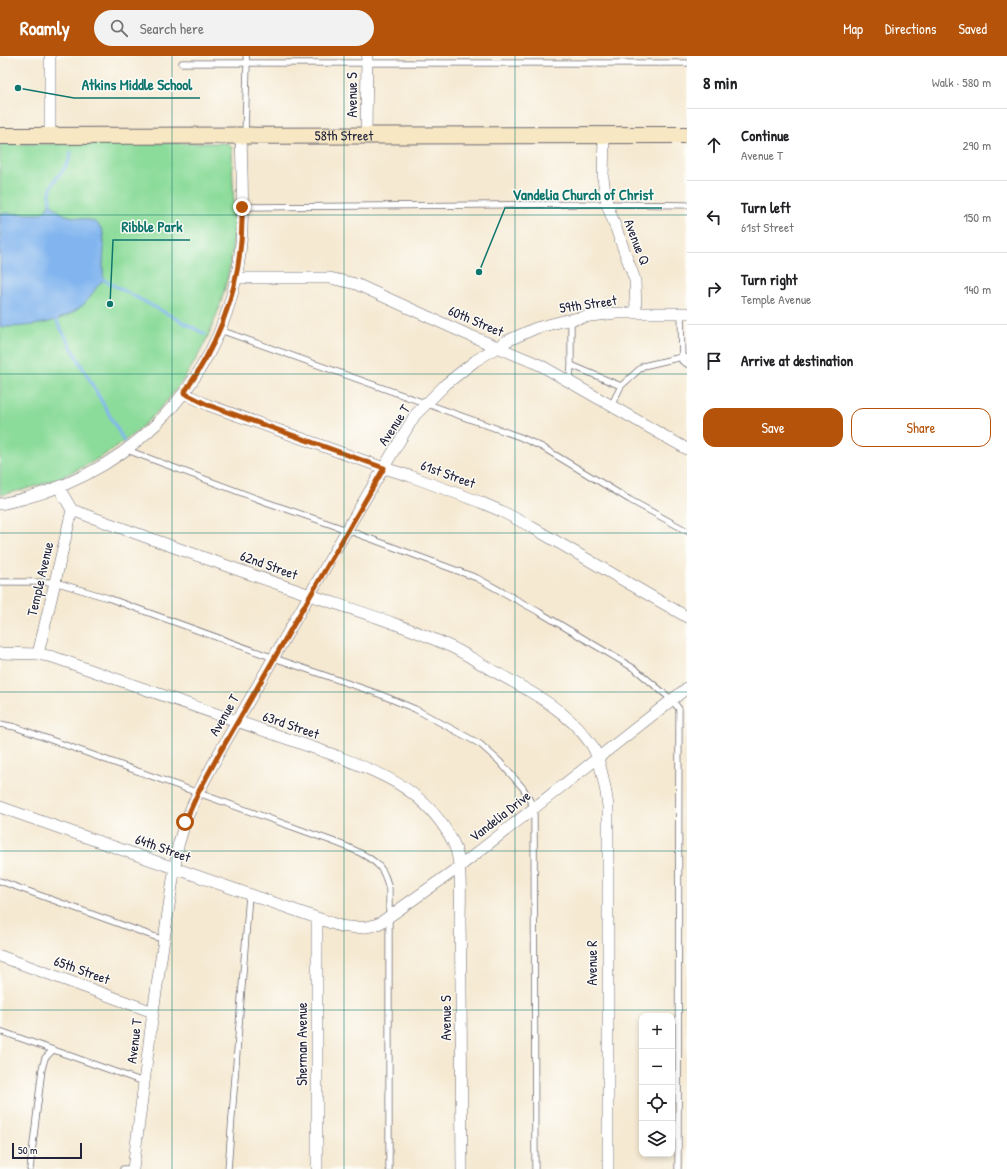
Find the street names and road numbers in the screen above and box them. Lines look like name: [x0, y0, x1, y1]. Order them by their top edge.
street label: Avenue S: [342, 72, 361, 118]
street label: 58th Street: [315, 125, 373, 145]
street label: Avenue Q: [620, 216, 655, 268]
street label: 59th Street: [558, 290, 618, 317]
street label: 60th Street: [446, 300, 507, 341]
street label: Avenue T: [373, 400, 414, 449]
street label: 61st Street: [418, 455, 478, 492]
street label: Temple Avenue: [22, 539, 58, 618]
street label: 62nd Street: [238, 545, 301, 584]
street label: Avenue T: [204, 690, 243, 739]
street label: 63rd Street: [260, 706, 322, 743]
street label: Vandelia Drive: [465, 786, 534, 845]
street label: 64th Street: [133, 829, 194, 866]
street label: Avenue R: [582, 940, 601, 986]
street label: 65th Street: [52, 951, 113, 988]
street label: Avenue S: [436, 995, 455, 1041]
street label: Sherman Avenue: [292, 1002, 311, 1086]
street label: Avenue T: [121, 1017, 146, 1065]

